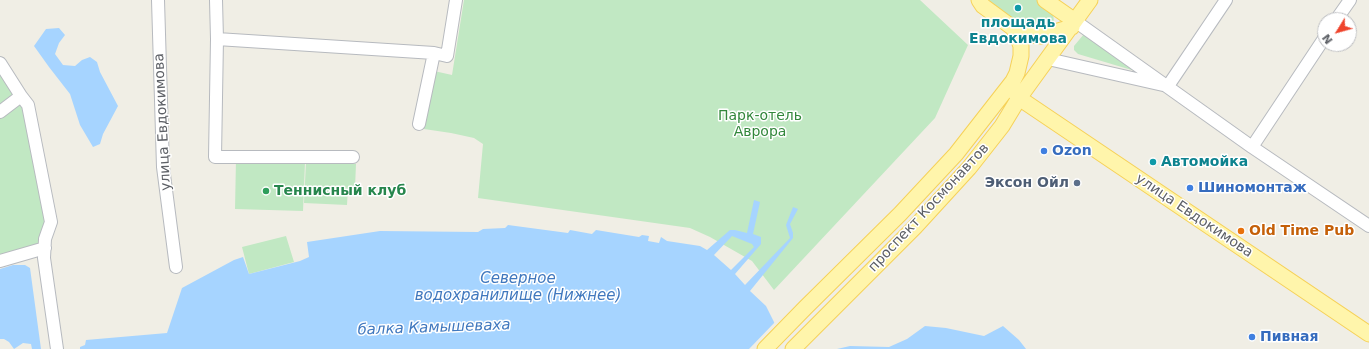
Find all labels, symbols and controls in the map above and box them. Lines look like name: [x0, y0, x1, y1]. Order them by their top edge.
marker: площадь Евдокимова: [1013, 3, 1023, 13]
north arrow: [1317, 12, 1357, 52]
place label: площадь Евдокимова: [969, 15, 1067, 48]
text: N: [1320, 31, 1336, 47]
street label: улица Евдокимова: [151, 53, 175, 191]
park label: Парк-отель Аврора: [718, 108, 802, 140]
street label: проспект Космонавтов: [865, 140, 993, 276]
place label: Ozon: [1052, 143, 1092, 159]
marker: Ozon: [1039, 146, 1049, 156]
place label: Автомойка: [1161, 154, 1248, 170]
marker: Автомойка: [1148, 157, 1158, 167]
street label: улица Евдокимова: [1132, 171, 1256, 261]
place label: Эксон Ойл: [985, 175, 1069, 191]
marker: Эксон Ойл: [1072, 178, 1082, 188]
place label: Шиномонтаж: [1198, 180, 1307, 196]
place label: Теннисный клуб: [274, 183, 406, 199]
marker: Шиномонтаж: [1185, 183, 1195, 193]
marker: Теннисный клуб: [261, 186, 271, 196]
place label: Old Time Pub: [1249, 223, 1354, 239]
marker: Old Time Pub: [1236, 226, 1246, 236]
water label: Северное водохранилище (Нижнее): [415, 270, 621, 305]
water label: балка Камышеваха: [357, 316, 511, 340]
place label: Пивная: [1260, 329, 1318, 345]
marker: Пивная: [1247, 332, 1257, 342]

